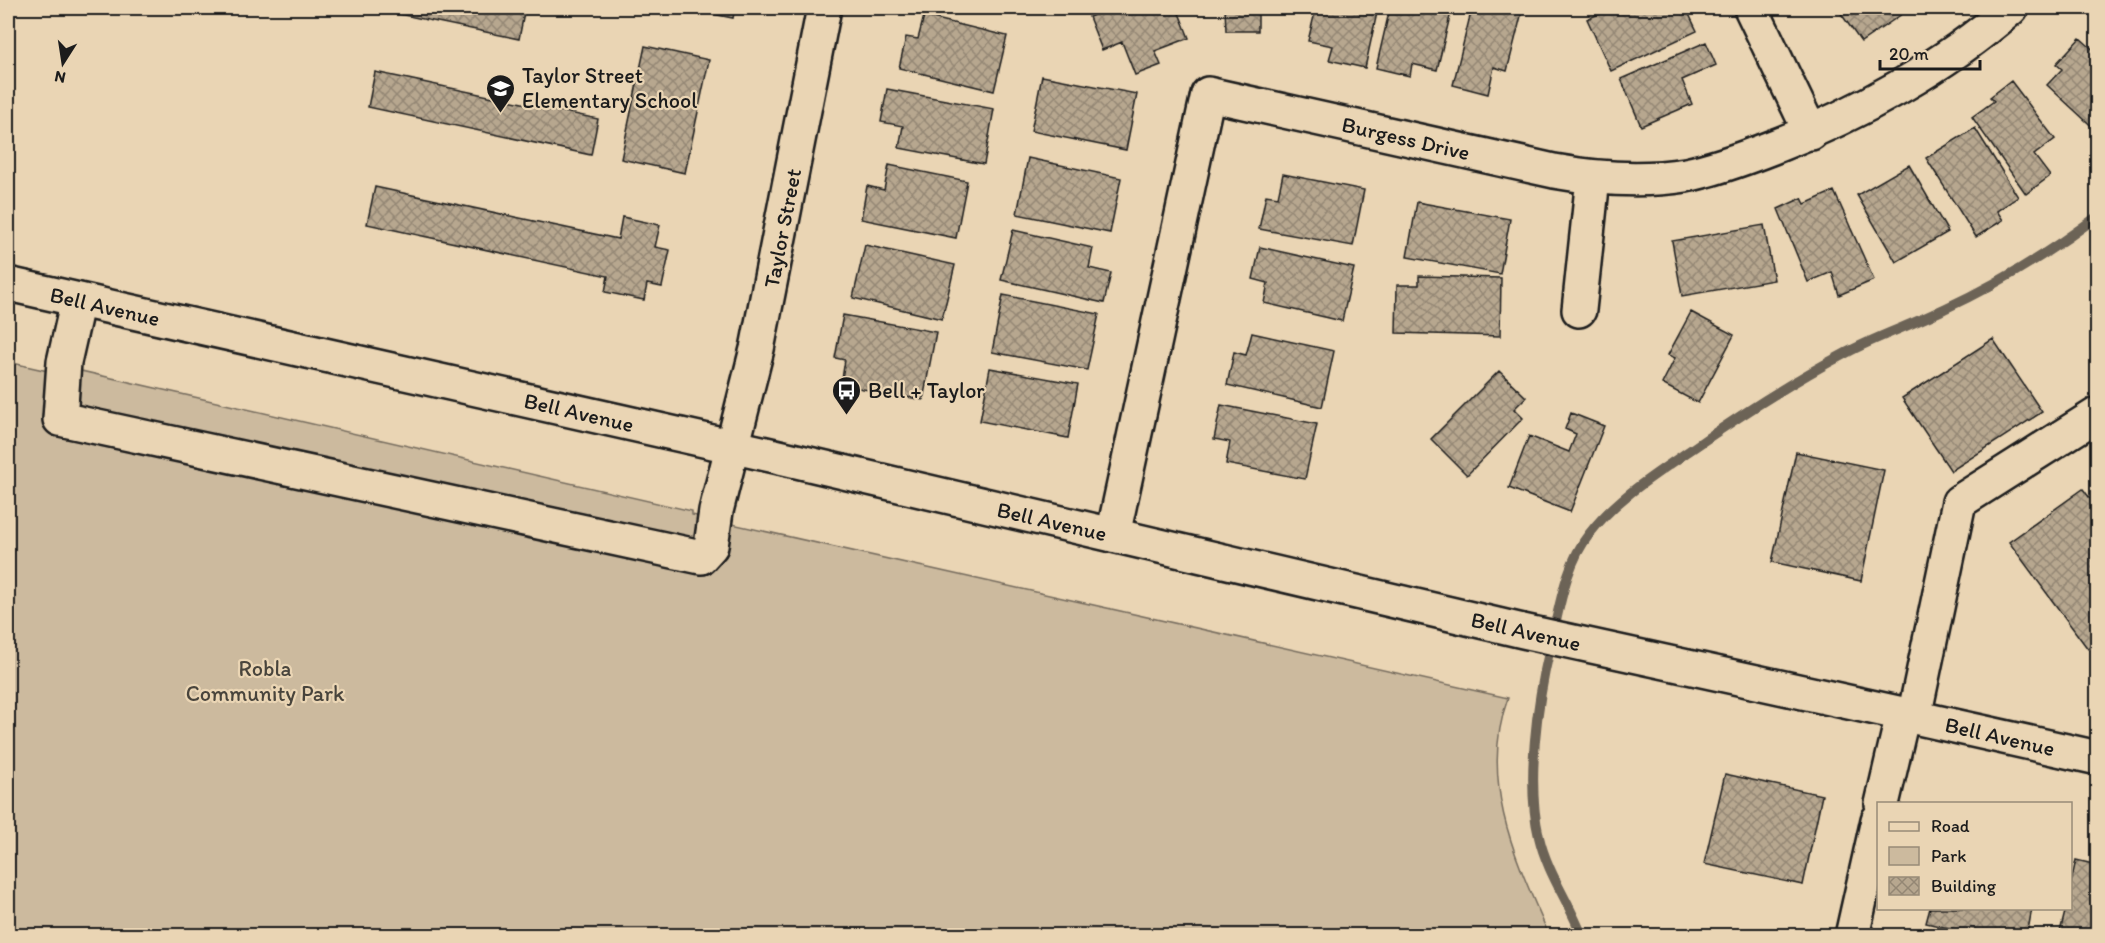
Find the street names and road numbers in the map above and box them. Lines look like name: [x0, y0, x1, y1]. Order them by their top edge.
street label: Burgess Drive: [1339, 111, 1473, 166]
street label: Taylor Street: [758, 166, 807, 290]
street label: Bell Avenue: [47, 281, 162, 332]
street label: Bell Avenue: [521, 387, 636, 438]
street label: Bell Avenue: [994, 496, 1109, 547]
street label: Bell Avenue: [1468, 606, 1583, 657]
street label: Bell Avenue: [1942, 711, 2057, 762]

